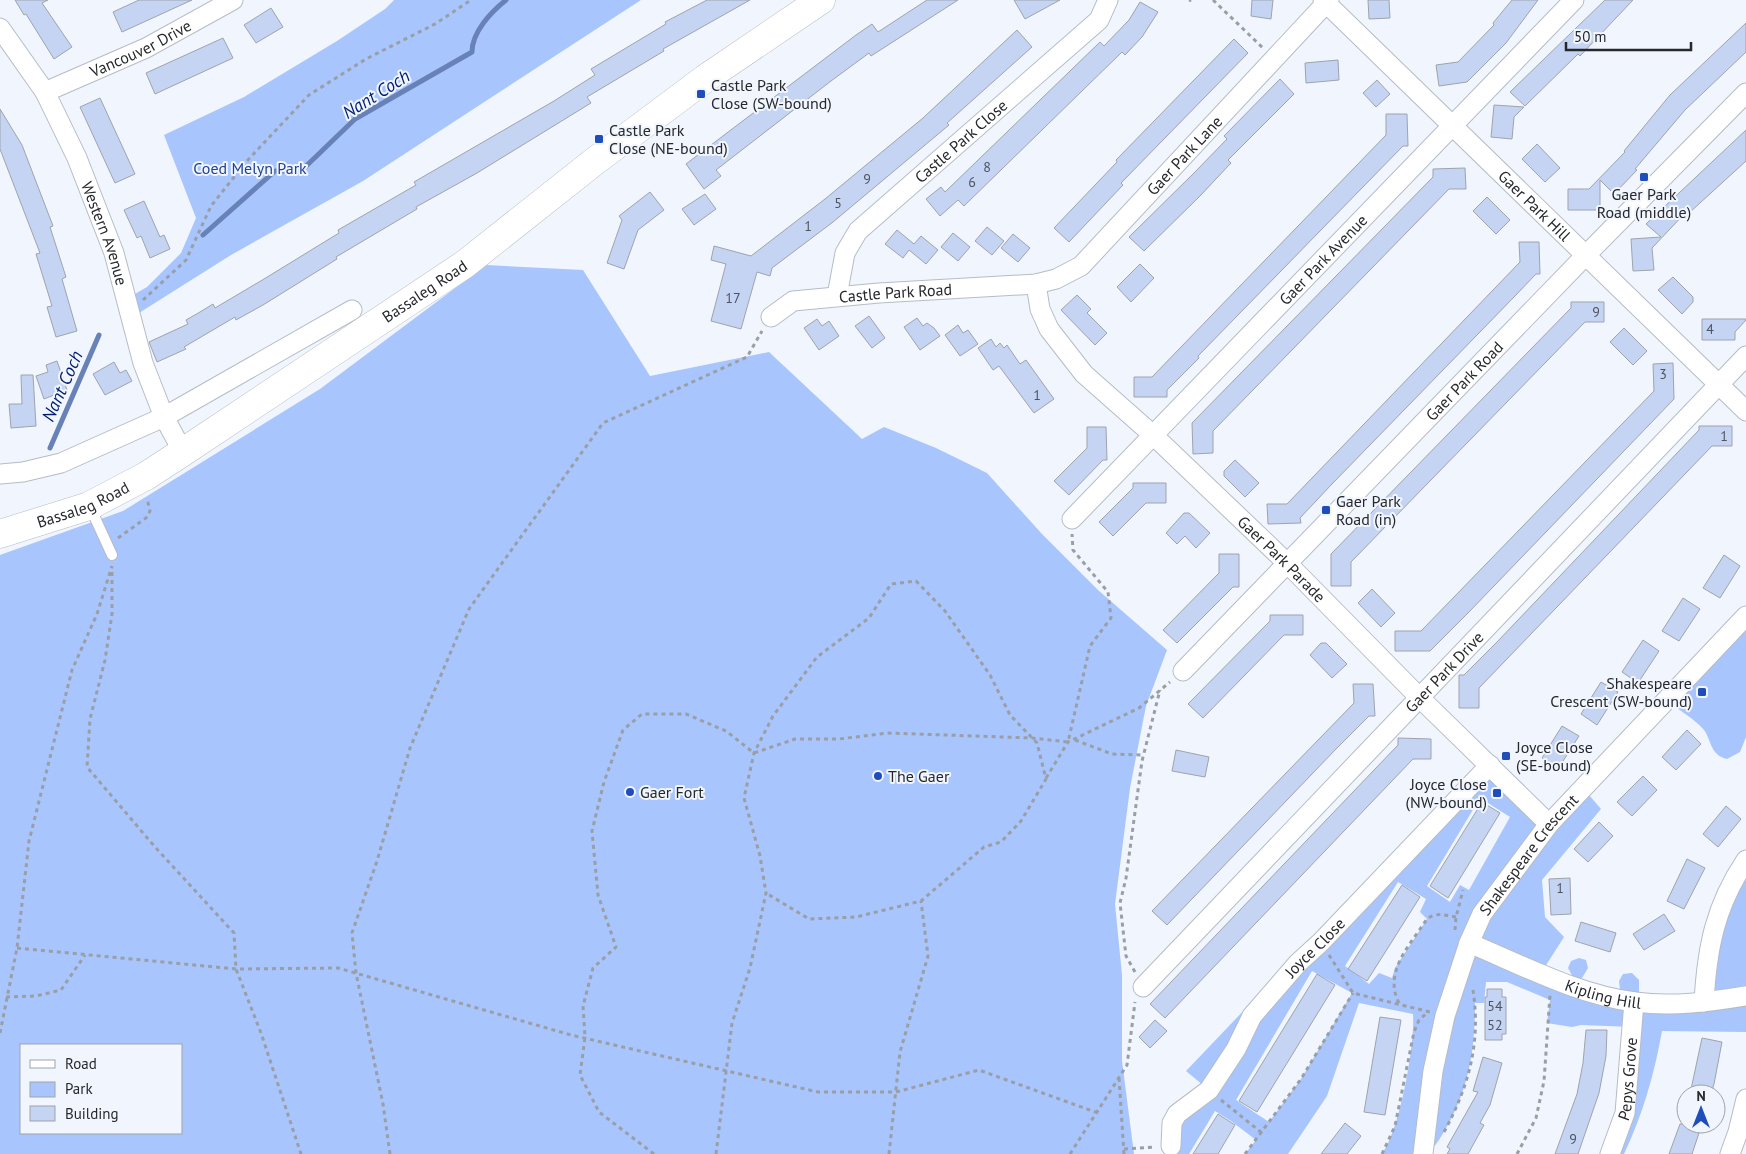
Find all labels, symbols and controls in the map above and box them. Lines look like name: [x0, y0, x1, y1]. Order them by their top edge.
street label: Vancouver Drive: [86, 15, 195, 82]
scale bar: [1566, 20, 1691, 52]
text: 50 m: [1574, 27, 1607, 46]
water label: Nant Coch: [338, 64, 414, 124]
place label: Castle Park Close (SW-bound): [711, 75, 832, 113]
marker: Castle Park Close (SW-bound): [695, 88, 707, 100]
street label: Castle Park Close: [910, 95, 1011, 187]
street label: Gaer Park Lane: [1142, 111, 1226, 199]
place label: Castle Park Close (NE-bound): [609, 120, 728, 158]
marker: Castle Park Close (NE-bound): [593, 133, 605, 145]
park label: Coed Melyn Park: [193, 158, 307, 178]
house number: 8: [983, 158, 991, 176]
street label: Gaer Park Hill: [1494, 166, 1575, 245]
house number: 9: [863, 170, 871, 188]
marker: Gaer Park Road (middle): [1638, 171, 1650, 183]
house number: 6: [968, 173, 976, 191]
street label: Western Avenue: [77, 179, 132, 287]
place label: Gaer Park Road (middle): [1597, 184, 1691, 222]
house number: 5: [834, 194, 842, 212]
street label: Gaer Park Avenue: [1275, 210, 1371, 309]
house number: 1: [804, 217, 812, 235]
street label: Bassaleg Road: [378, 255, 471, 327]
street label: Castle Park Road: [838, 279, 953, 307]
house number: 17: [725, 289, 741, 307]
house number: 9: [1592, 303, 1600, 321]
house number: 4: [1706, 320, 1714, 338]
street label: Gaer Park Road: [1421, 337, 1507, 425]
water label: Nant Coch: [36, 347, 88, 425]
house number: 3: [1659, 365, 1667, 383]
house number: 1: [1033, 386, 1041, 404]
house number: 1: [1720, 427, 1728, 445]
street label: Bassaleg Road: [34, 477, 132, 532]
place label: Gaer Park Road (in): [1336, 491, 1401, 529]
marker: Gaer Park Road (in): [1320, 504, 1332, 516]
street label: Gaer Park Parade: [1234, 511, 1330, 606]
street label: Gaer Park Drive: [1401, 627, 1488, 717]
place label: Shakespeare Crescent (SW-bound): [1550, 673, 1692, 711]
marker: Shakespeare Crescent (SW-bound): [1696, 686, 1708, 698]
place label: Joyce Close (SE-bound): [1515, 737, 1593, 775]
marker: Joyce Close (SE-bound): [1500, 750, 1512, 762]
place label: The Gaer: [888, 766, 950, 786]
marker: The Gaer: [872, 770, 884, 782]
place label: Joyce Close (NW-bound): [1405, 774, 1487, 812]
place label: Gaer Fort: [640, 782, 704, 802]
marker: Gaer Fort: [624, 786, 636, 798]
marker: Joyce Close (NW-bound): [1491, 787, 1503, 799]
street label: Shakespeare Crescent: [1475, 789, 1582, 919]
house number: 1: [1556, 879, 1564, 897]
street label: Joyce Close: [1279, 913, 1349, 982]
street label: Kipling Hill: [1562, 975, 1643, 1013]
house number: 54: [1487, 997, 1503, 1015]
house number: 52: [1487, 1016, 1503, 1034]
street label: Pepys Grove: [1613, 1037, 1641, 1123]
legend: [20, 1044, 182, 1134]
text: Road: [65, 1054, 97, 1073]
text: Park: [65, 1079, 93, 1098]
north arrow: [1676, 1084, 1726, 1134]
text: N: [1696, 1087, 1706, 1105]
text: Building: [65, 1104, 119, 1123]
house number: 9: [1569, 1130, 1577, 1148]

